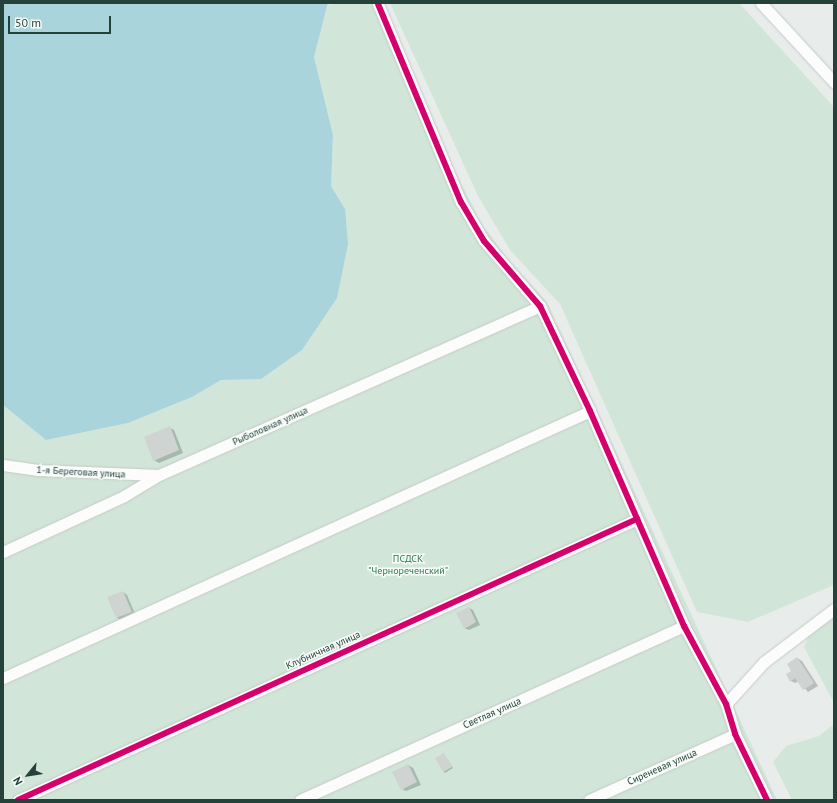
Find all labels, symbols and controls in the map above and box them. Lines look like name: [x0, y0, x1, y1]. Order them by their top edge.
scale bar: [10, 8, 113, 34]
text: 50 m: [15, 15, 41, 30]
street label: Рыболовная улица: [231, 404, 309, 448]
street label: 1-я Береговая улица: [36, 464, 126, 480]
park label: ПСДСК "Чернореченский": [368, 552, 448, 576]
street label: Клубничная улица: [284, 628, 362, 672]
street label: Светлая улица: [461, 695, 523, 731]
street label: Сиреневая улица: [625, 746, 699, 788]
north arrow: [8, 755, 48, 795]
text: N: [10, 774, 25, 788]

